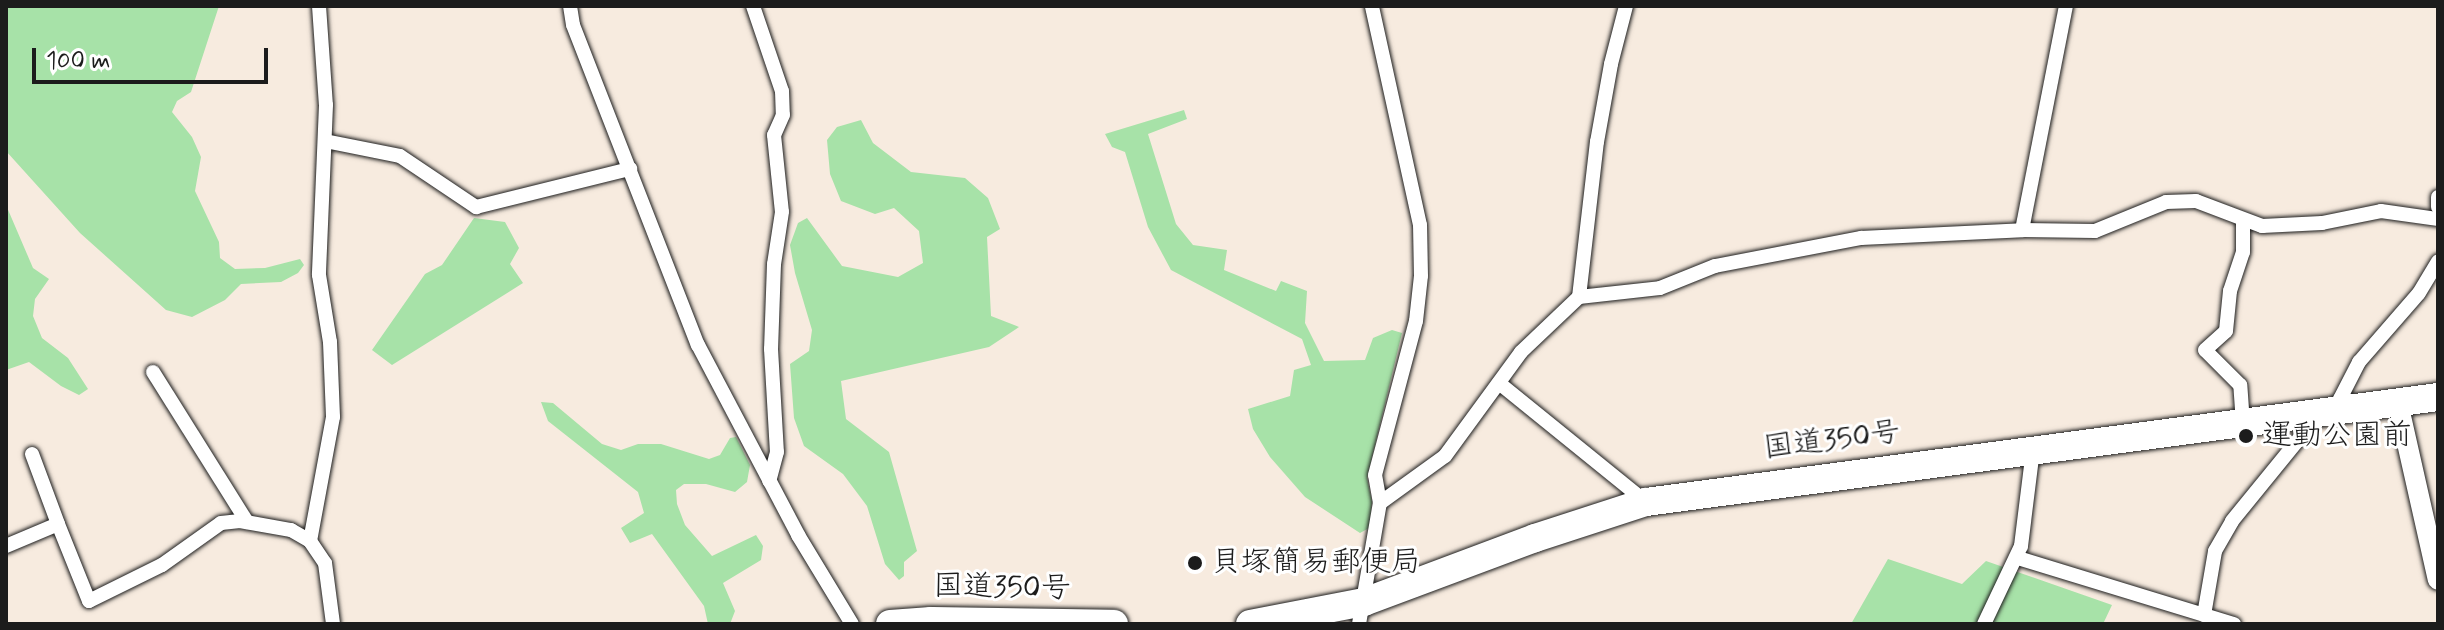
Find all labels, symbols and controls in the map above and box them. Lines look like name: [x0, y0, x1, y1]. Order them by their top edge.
scale bar: [36, 32, 272, 82]
text: 100 m: [46, 46, 110, 77]
street label: 国道350号: [1762, 415, 1902, 467]
place label: 運動公園前: [2262, 418, 2412, 454]
marker: 運動公園前: [2237, 427, 2255, 445]
place label: 貝塚簡易郵便局: [1211, 545, 1421, 581]
marker: 貝塚簡易郵便局: [1186, 554, 1204, 572]
street label: 国道350号: [933, 569, 1071, 607]

